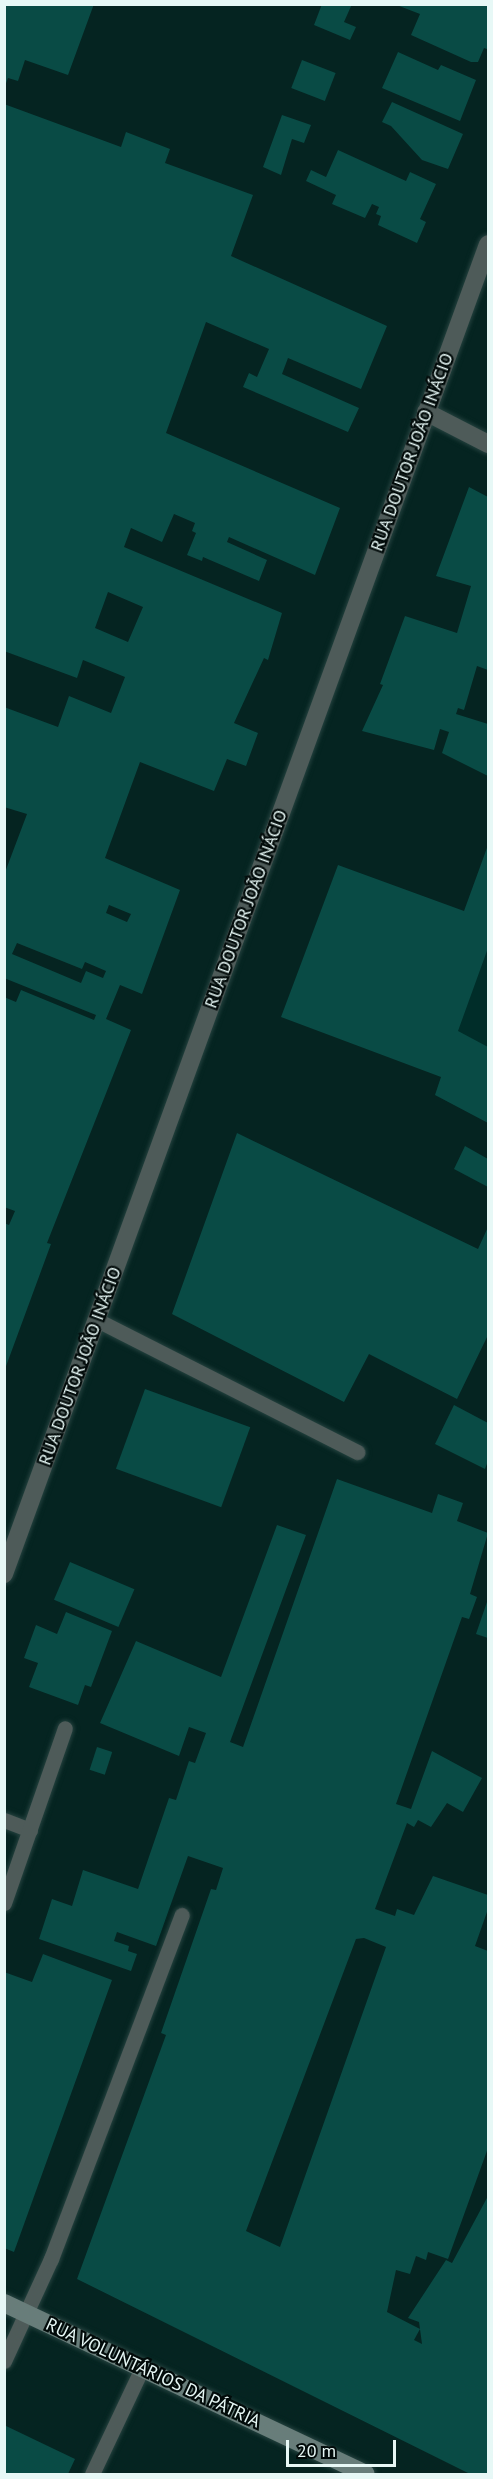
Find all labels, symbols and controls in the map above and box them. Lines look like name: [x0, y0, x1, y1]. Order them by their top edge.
street label: RUA DOUTOR JOÃO INÁCIO: [366, 350, 458, 554]
street label: RUA DOUTOR JOÃO INÁCIO: [200, 807, 292, 1011]
street label: RUA DOUTOR JOÃO INÁCIO: [34, 1264, 126, 1468]
street label: RUA VOLUNTÁRIOS DA PÁTRIA: [41, 2313, 265, 2433]
scale bar: [289, 2428, 398, 2466]
text: 20 m: [297, 2439, 336, 2462]

